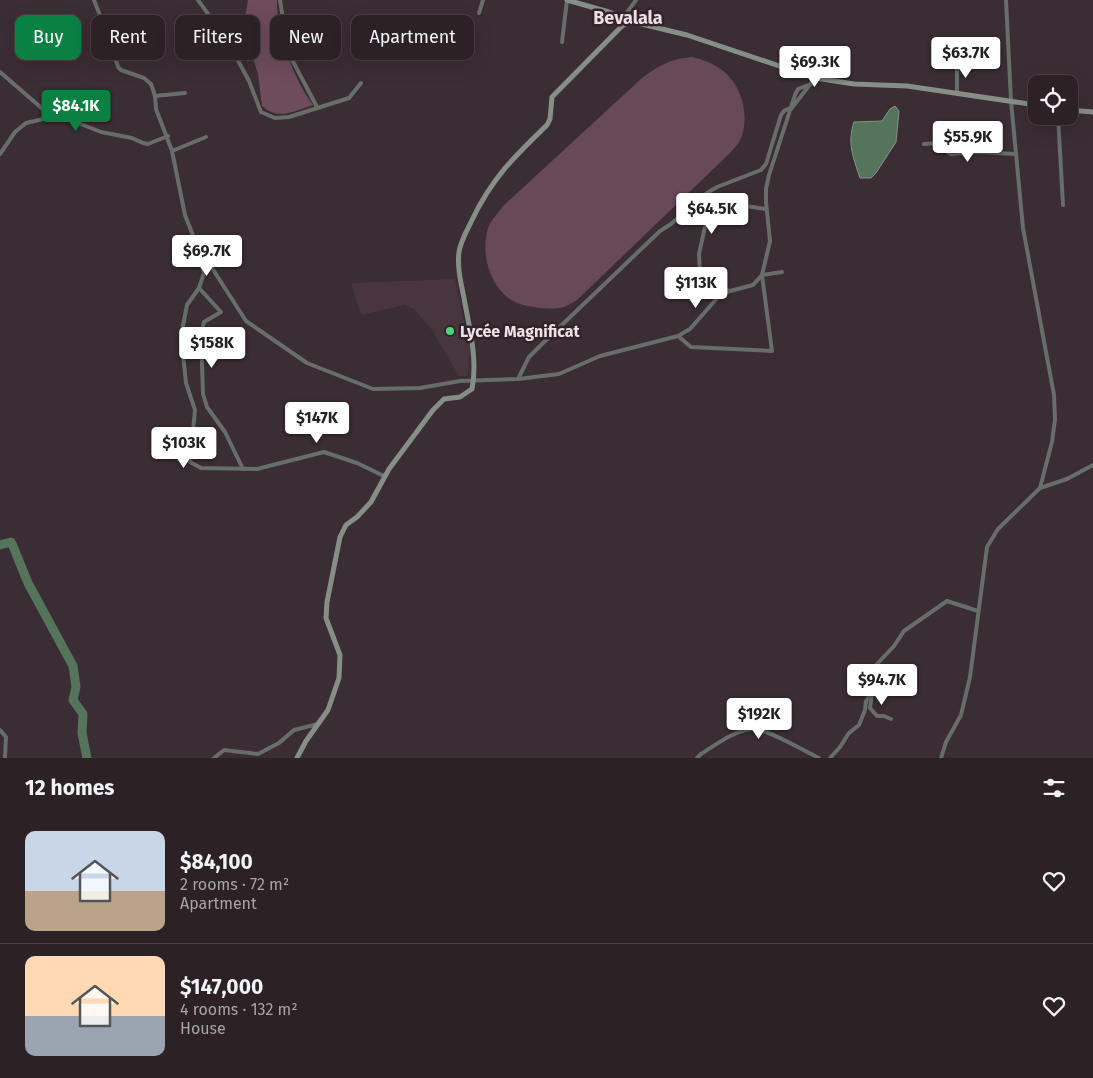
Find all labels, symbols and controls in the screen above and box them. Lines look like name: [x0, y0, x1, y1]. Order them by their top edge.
district label: Bevalala: [593, 7, 663, 29]
chip: Buy: [15, 15, 81, 60]
chip: Rent: [91, 15, 165, 60]
chip: Filters: [175, 15, 260, 60]
chip: New: [270, 15, 341, 60]
chip: Apartment: [351, 15, 474, 60]
pin: $63.7K: [925, 36, 1007, 79]
text: $63.7K: [942, 43, 990, 62]
pin: $69.3K: [774, 46, 856, 88]
text: $69.3K: [790, 52, 840, 71]
map controls: [1028, 75, 1078, 125]
button: locate: [1028, 75, 1078, 125]
pin: $84.1K: [35, 90, 117, 132]
text: $84.1K: [53, 96, 99, 115]
pin: $55.9K: [927, 120, 1009, 163]
text: $55.9K: [944, 127, 992, 146]
pin: $64.5K: [671, 192, 753, 235]
text: $64.5K: [687, 199, 737, 218]
pin: $69.7K: [166, 234, 248, 277]
text: $69.7K: [183, 241, 231, 260]
pin: $113K: [661, 266, 731, 309]
text: $113K: [675, 273, 717, 292]
place label: Lycée Magnificat: [460, 322, 581, 341]
marker: Lycée Magnificat: [444, 325, 456, 337]
pin: $158K: [177, 326, 247, 369]
text: $158K: [190, 333, 234, 352]
pin: $147K: [282, 402, 352, 444]
text: $147K: [296, 408, 338, 427]
pin: $103K: [149, 426, 219, 469]
text: $103K: [162, 433, 206, 452]
pin: $94.7K: [841, 664, 923, 706]
text: $94.7K: [858, 670, 906, 689]
pin: $192K: [724, 698, 794, 740]
text: $192K: [738, 704, 780, 723]
icon: filters: [1040, 774, 1068, 802]
text: 12 homes: [25, 775, 114, 801]
text: $84,100: [180, 849, 253, 875]
icon: home: [65, 851, 125, 911]
icon: heart: [1040, 867, 1068, 895]
text: 2 rooms · 72 m²: [180, 875, 289, 894]
text: Apartment: [180, 894, 257, 913]
text: $147,000: [180, 974, 263, 1000]
icon: home: [65, 976, 125, 1036]
icon: heart: [1040, 992, 1068, 1020]
text: 4 rooms · 132 m²: [180, 1000, 298, 1019]
text: House: [180, 1019, 226, 1038]

